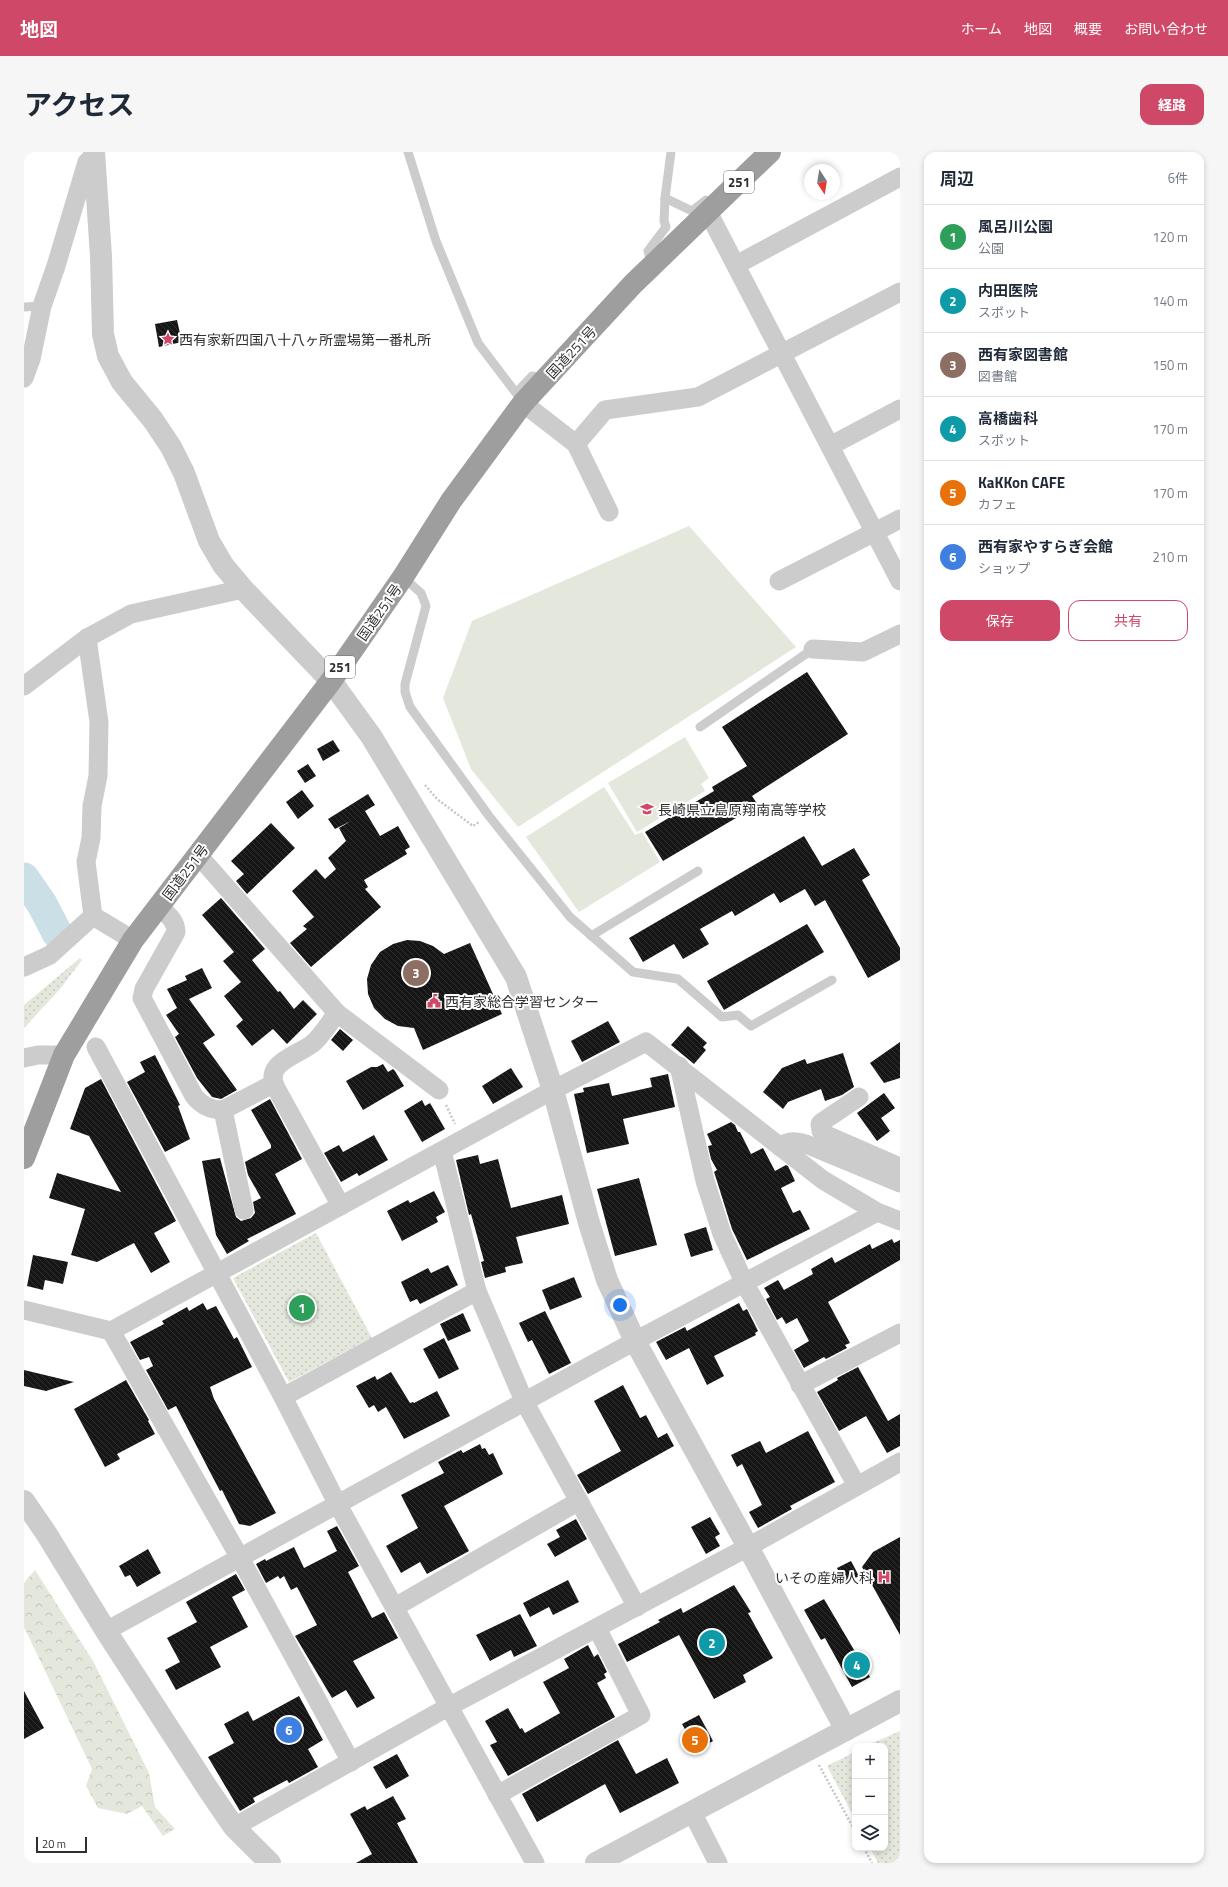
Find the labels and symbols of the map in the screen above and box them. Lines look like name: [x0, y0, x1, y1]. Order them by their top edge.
north arrow: [804, 164, 840, 200]
road number: 251: [724, 171, 754, 193]
street label: 国道251号: [541, 321, 601, 383]
place label: 西有家新四国八十八ヶ所霊場第一番札所: [179, 329, 431, 350]
place icon: 西有家新四国八十八ヶ所霊場第一番札所: [160, 331, 176, 347]
street label: 国道251号: [352, 579, 406, 645]
road number: 251: [325, 656, 355, 678]
place label: 長崎県立島原翔南高等学校: [658, 799, 826, 820]
school or university icon: 長崎県立島原翔南高等学校: [639, 801, 655, 817]
street label: 国道251号: [157, 840, 213, 904]
pin: 3: [403, 958, 429, 988]
place label: 西有家総合学習センター: [445, 991, 599, 1012]
public building icon: 西有家総合学習センター: [426, 993, 442, 1009]
pin: 1: [289, 1293, 315, 1323]
your location: [610, 1295, 630, 1315]
place label: いその産婦人科: [775, 1567, 873, 1588]
hospital icon: いその産婦人科: [876, 1569, 892, 1585]
pin: 2: [699, 1628, 725, 1658]
pin: 4: [844, 1650, 870, 1680]
pin: 6: [276, 1715, 302, 1745]
pin: 5: [682, 1725, 708, 1755]
scale bar: [36, 1835, 87, 1854]

